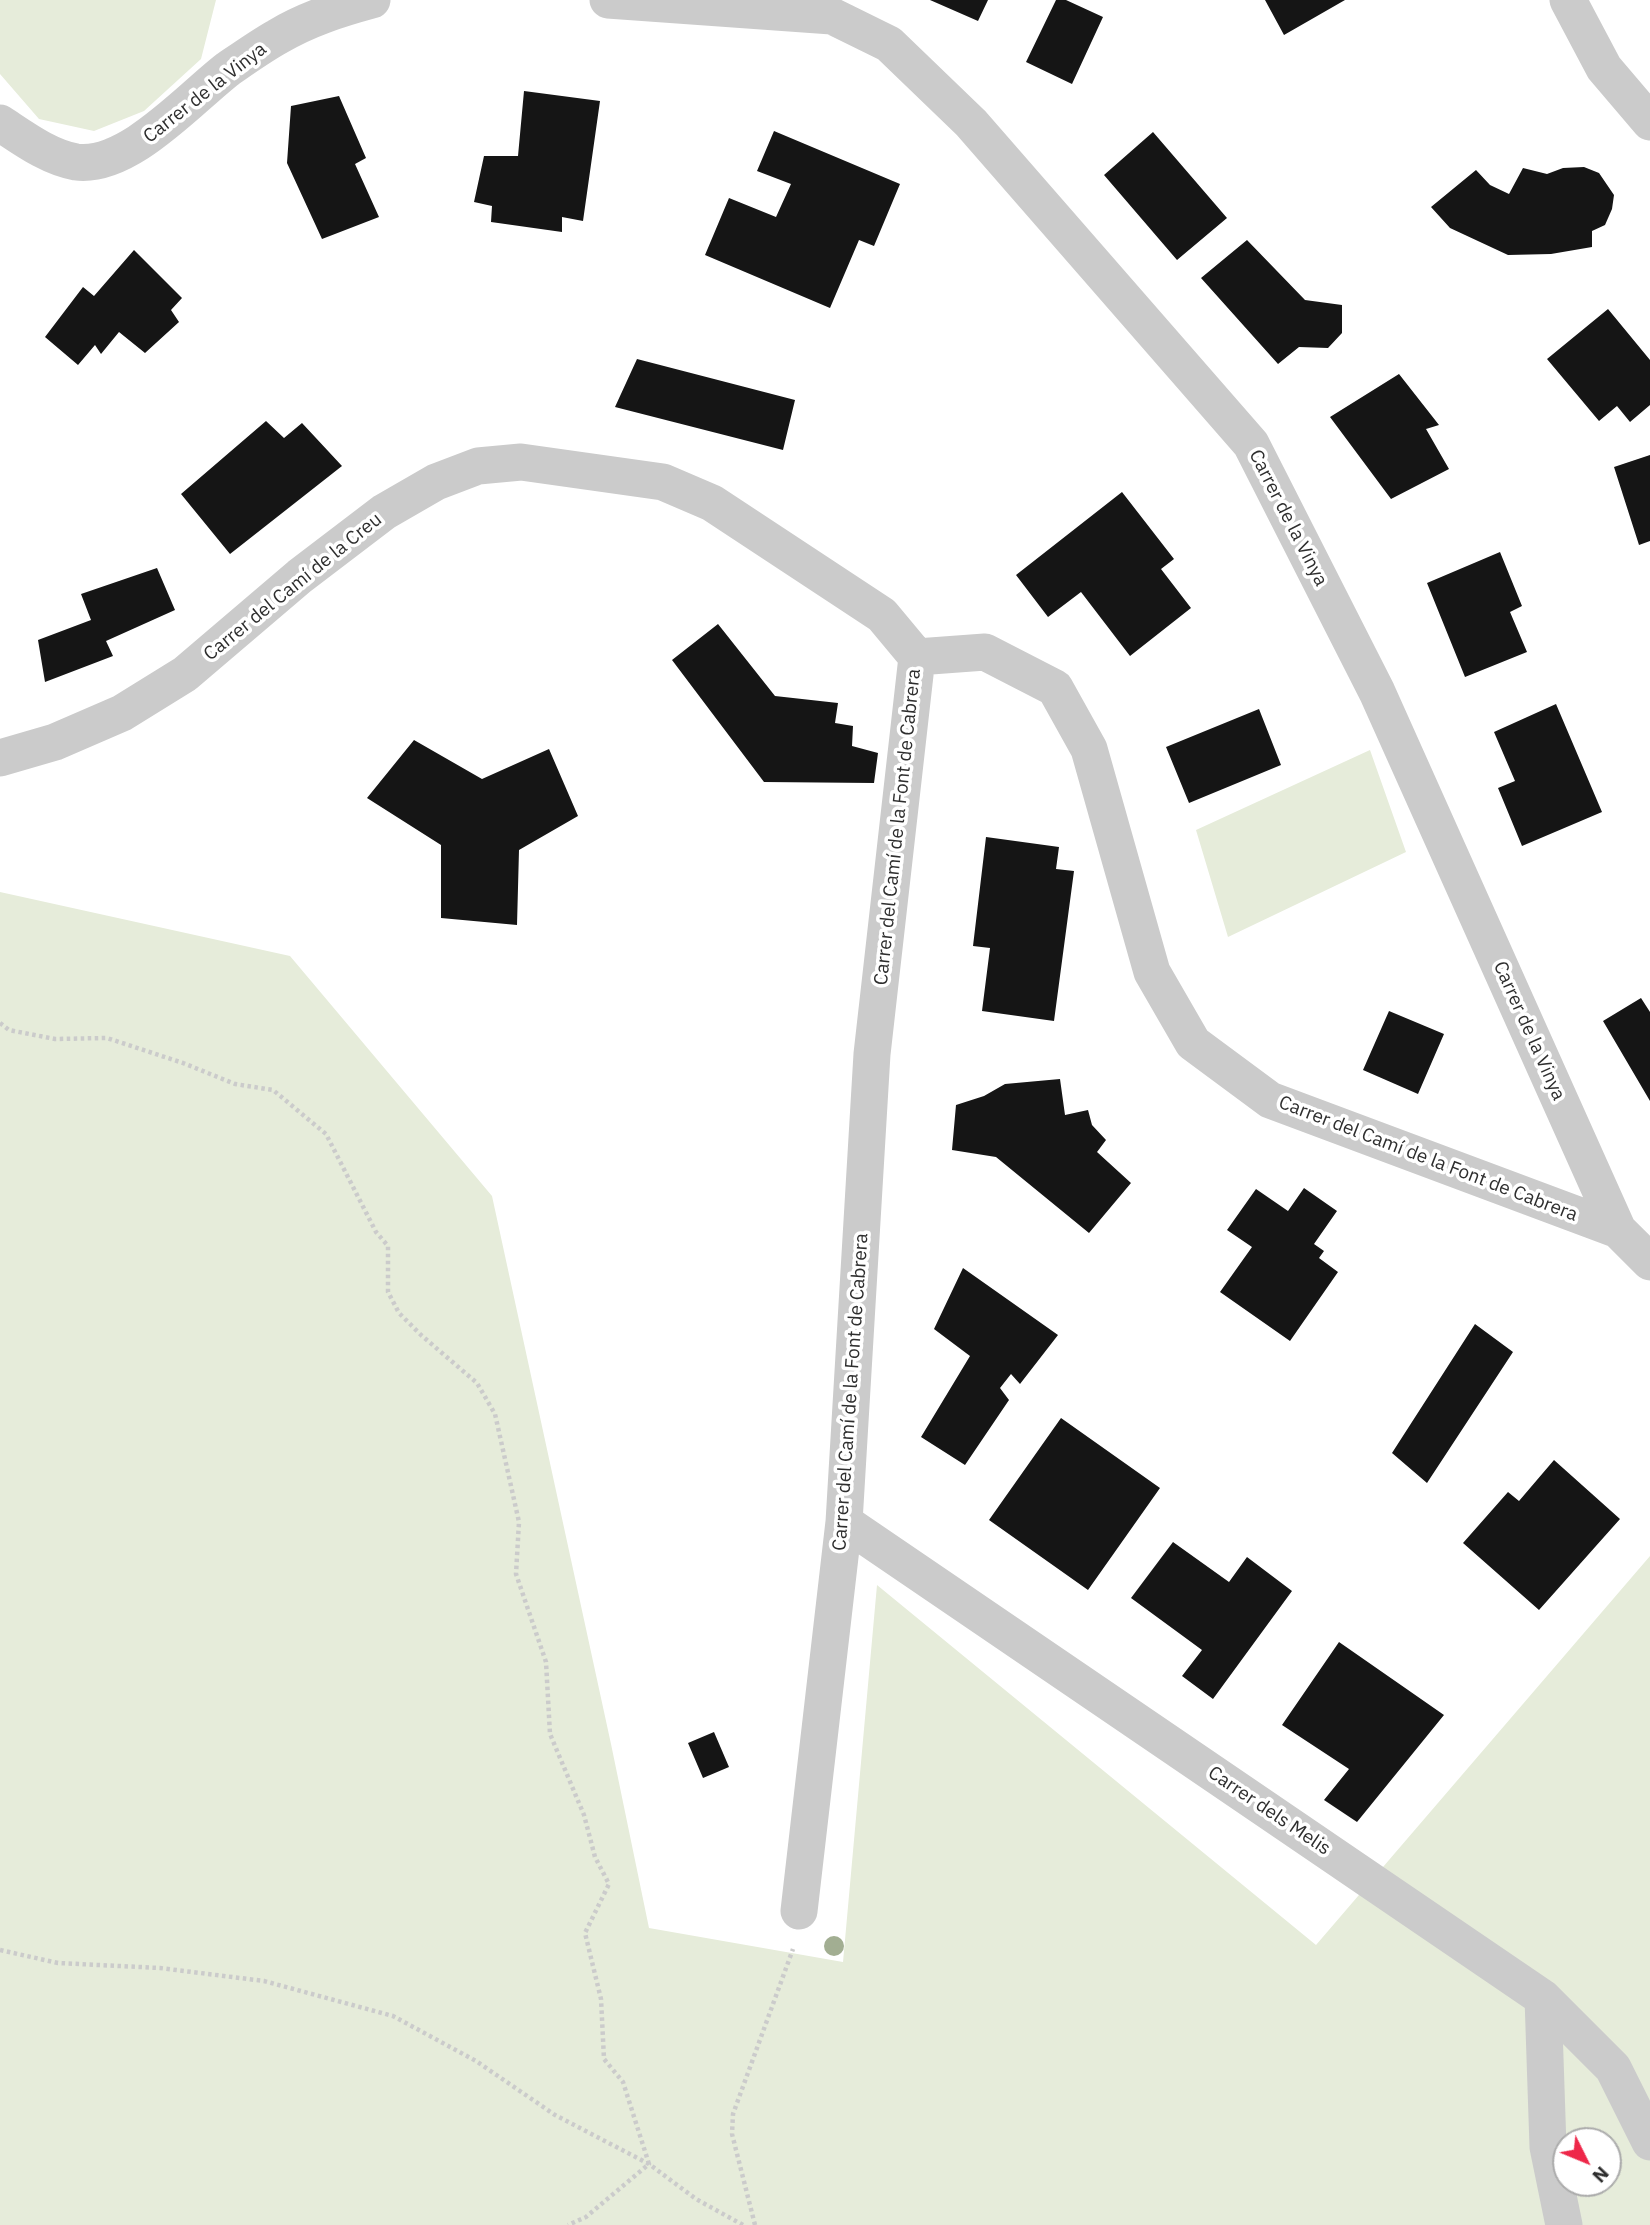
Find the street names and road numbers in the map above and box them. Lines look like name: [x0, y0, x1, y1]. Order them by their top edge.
street label: Carrer de la Vinya: [139, 38, 271, 148]
street label: Carrer de la Vinya: [1244, 446, 1332, 590]
street label: Carrer del Camí de la Creu: [199, 508, 387, 666]
street label: Carrer del Camí de la Font de Cabrera: [870, 668, 926, 986]
street label: Carrer de la Vinya: [1488, 958, 1570, 1104]
street label: Carrer del Camí de la Font de Cabrera: [1275, 1091, 1581, 1227]
street label: Carrer del Camí de la Font de Cabrera: [829, 1232, 873, 1552]
street label: Carrer dels Melis: [1203, 1762, 1335, 1860]

